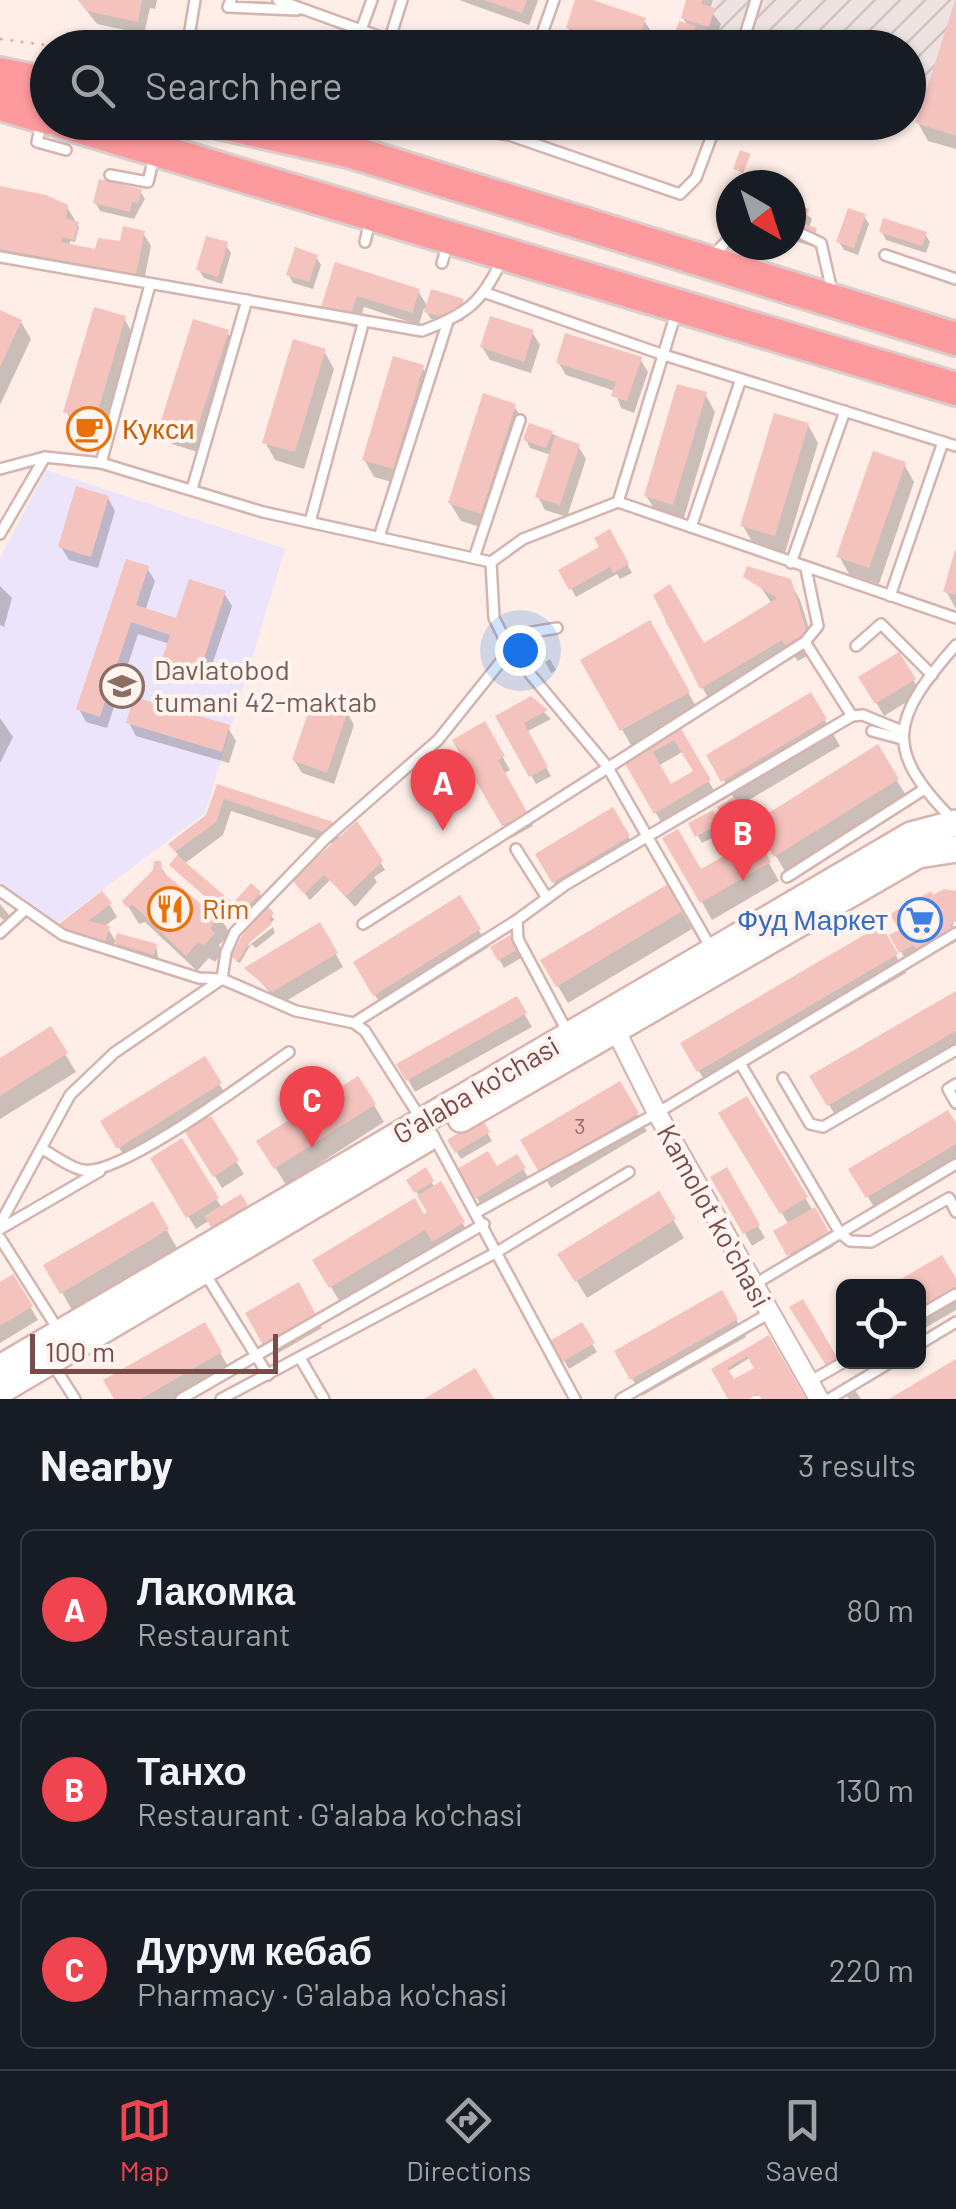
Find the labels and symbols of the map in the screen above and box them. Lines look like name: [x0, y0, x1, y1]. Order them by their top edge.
north arrow: [716, 170, 806, 260]
cafe icon: Кукси: [66, 406, 112, 452]
place label: Кукси: [122, 411, 195, 445]
your location: [495, 625, 546, 676]
place label: Davlatobod tumani 42-maktab: [154, 652, 377, 718]
school or university icon: Davlatobod tumani 42-maktab: [99, 663, 145, 709]
pin: A: [410, 748, 476, 831]
pin: B: [710, 798, 776, 881]
restaurant icon: Rim: [147, 886, 193, 932]
place label: Rim: [202, 891, 249, 925]
supermarket icon: Фуд Маркет: [897, 897, 943, 943]
place label: Фуд Маркет: [737, 902, 888, 936]
street label: G'alaba ko'chasi: [386, 1028, 565, 1150]
pin: C: [280, 1066, 344, 1148]
house number: 3: [574, 1112, 586, 1138]
street label: Kamolot koʻchasi: [651, 1118, 779, 1313]
scale bar: [30, 1329, 278, 1374]

